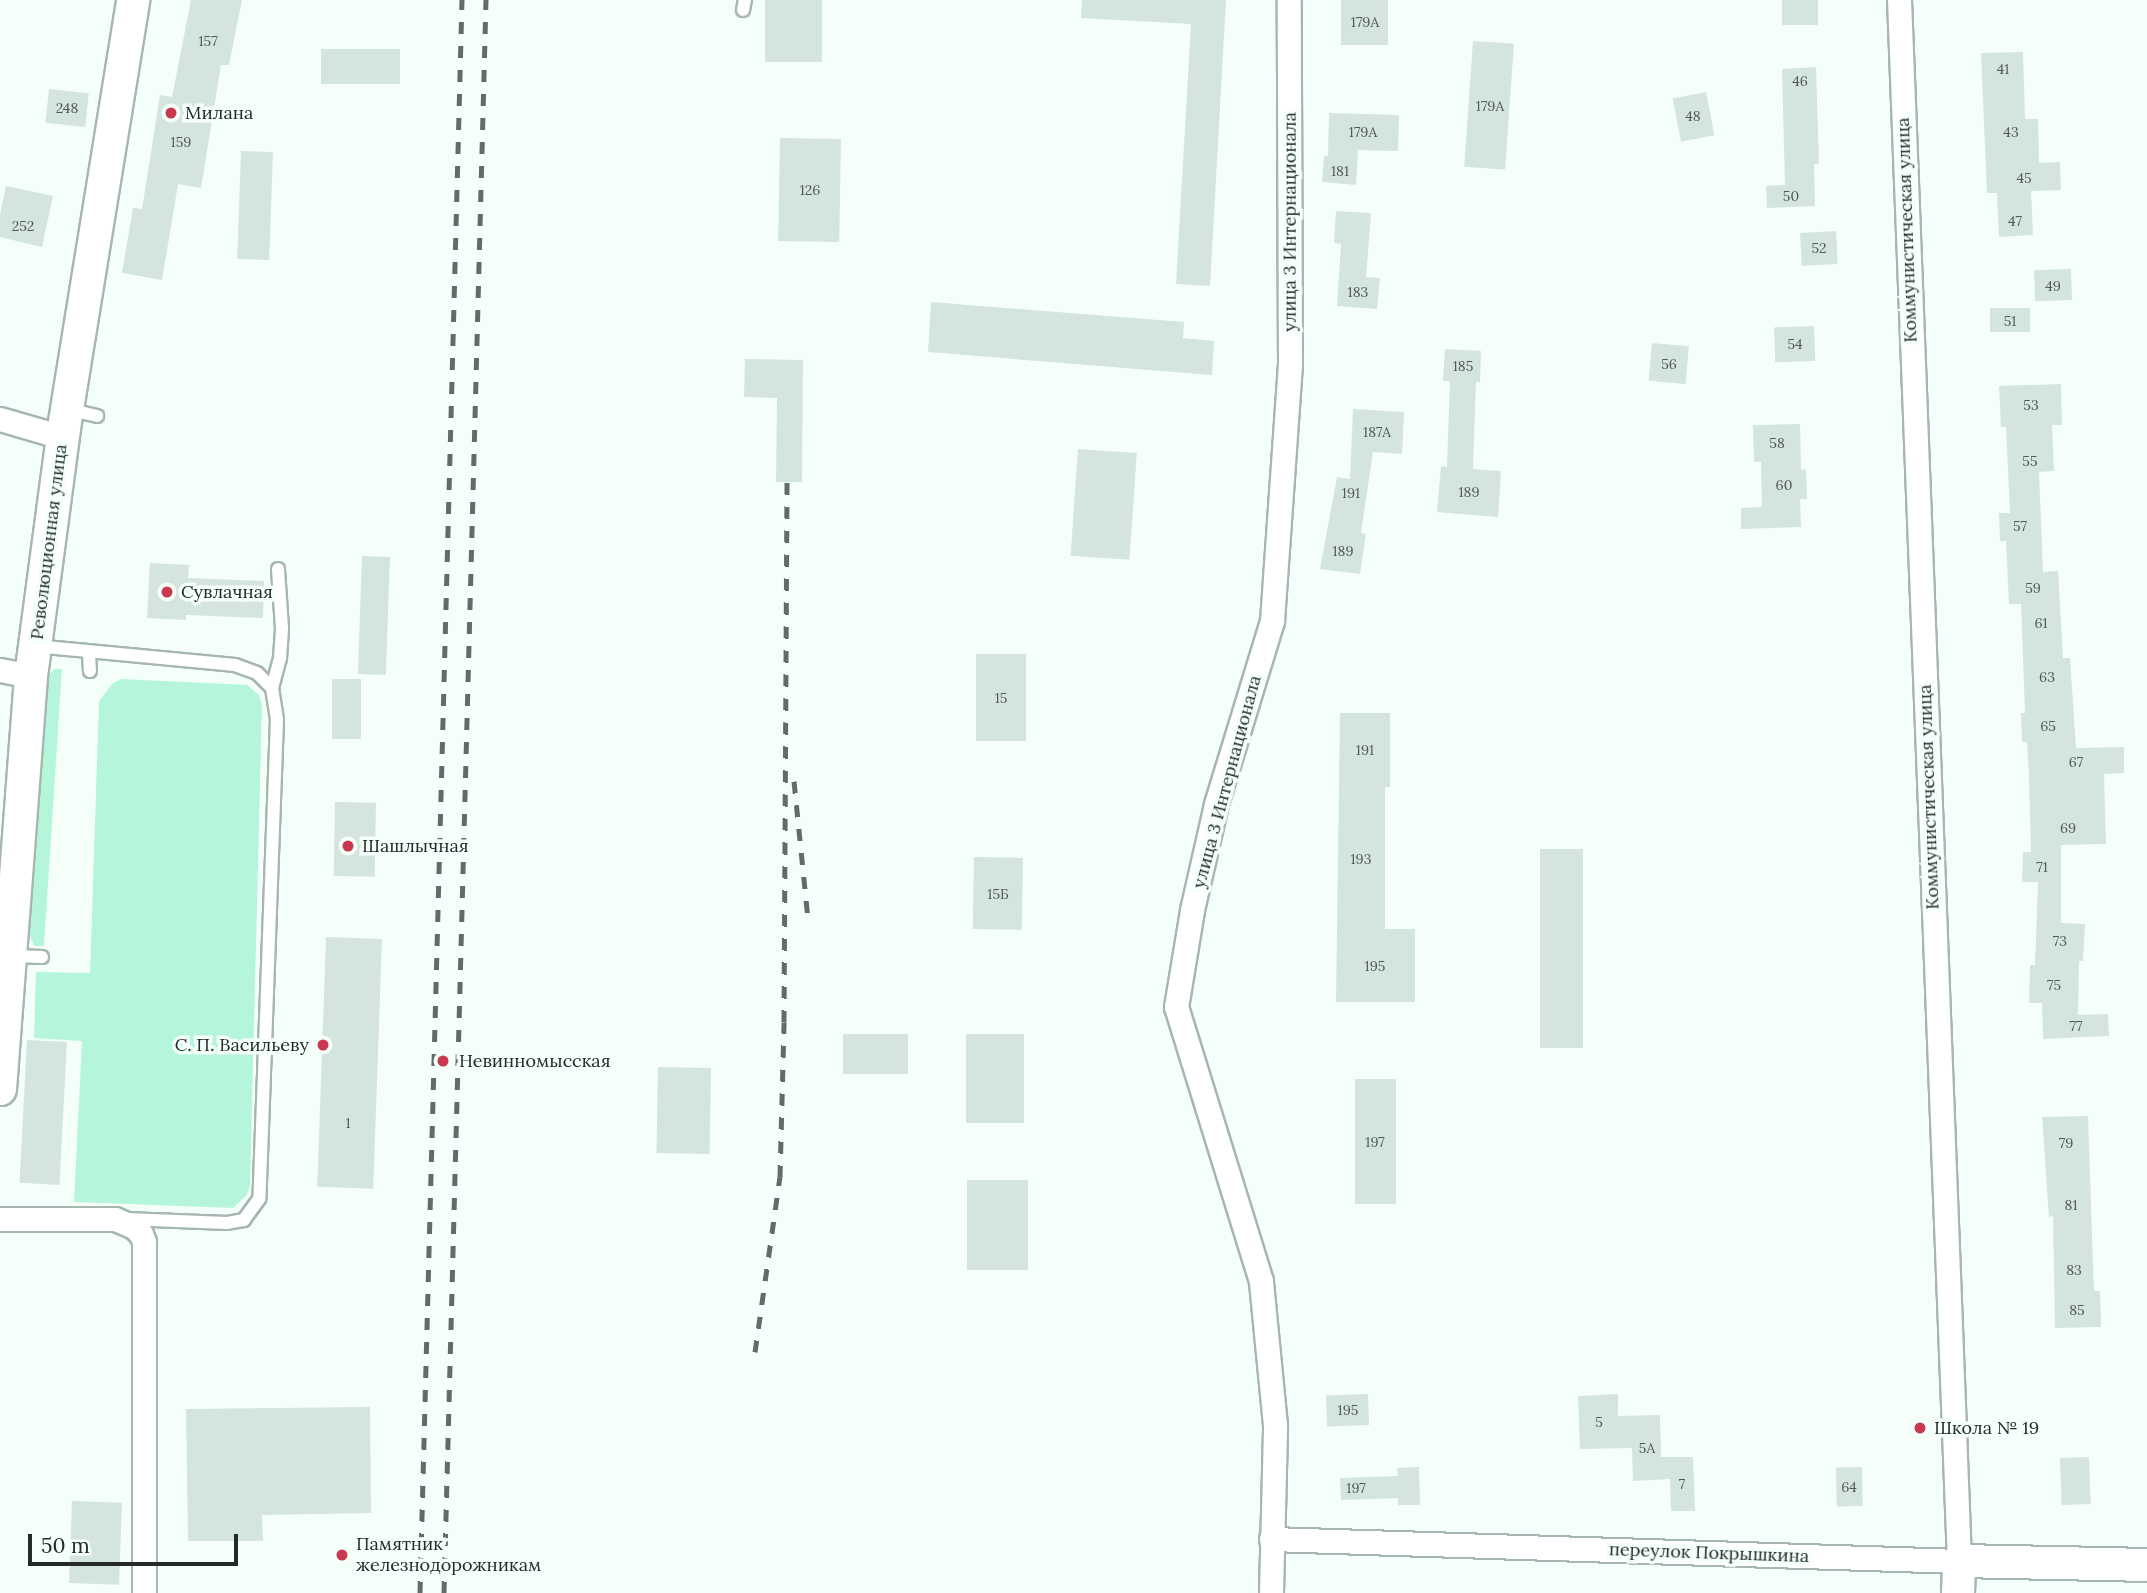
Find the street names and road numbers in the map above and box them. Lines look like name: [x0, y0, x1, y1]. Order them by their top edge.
street label: улица 3 Интернационала: [1279, 112, 1301, 332]
street label: Коммунистическая улица: [1892, 117, 1922, 343]
street label: Революционная улица: [26, 443, 72, 641]
street label: улица 3 Интернационала: [1188, 673, 1266, 891]
street label: Коммунистическая улица: [1914, 684, 1944, 910]
street label: переулок Покрышкина: [1609, 1539, 1809, 1567]

